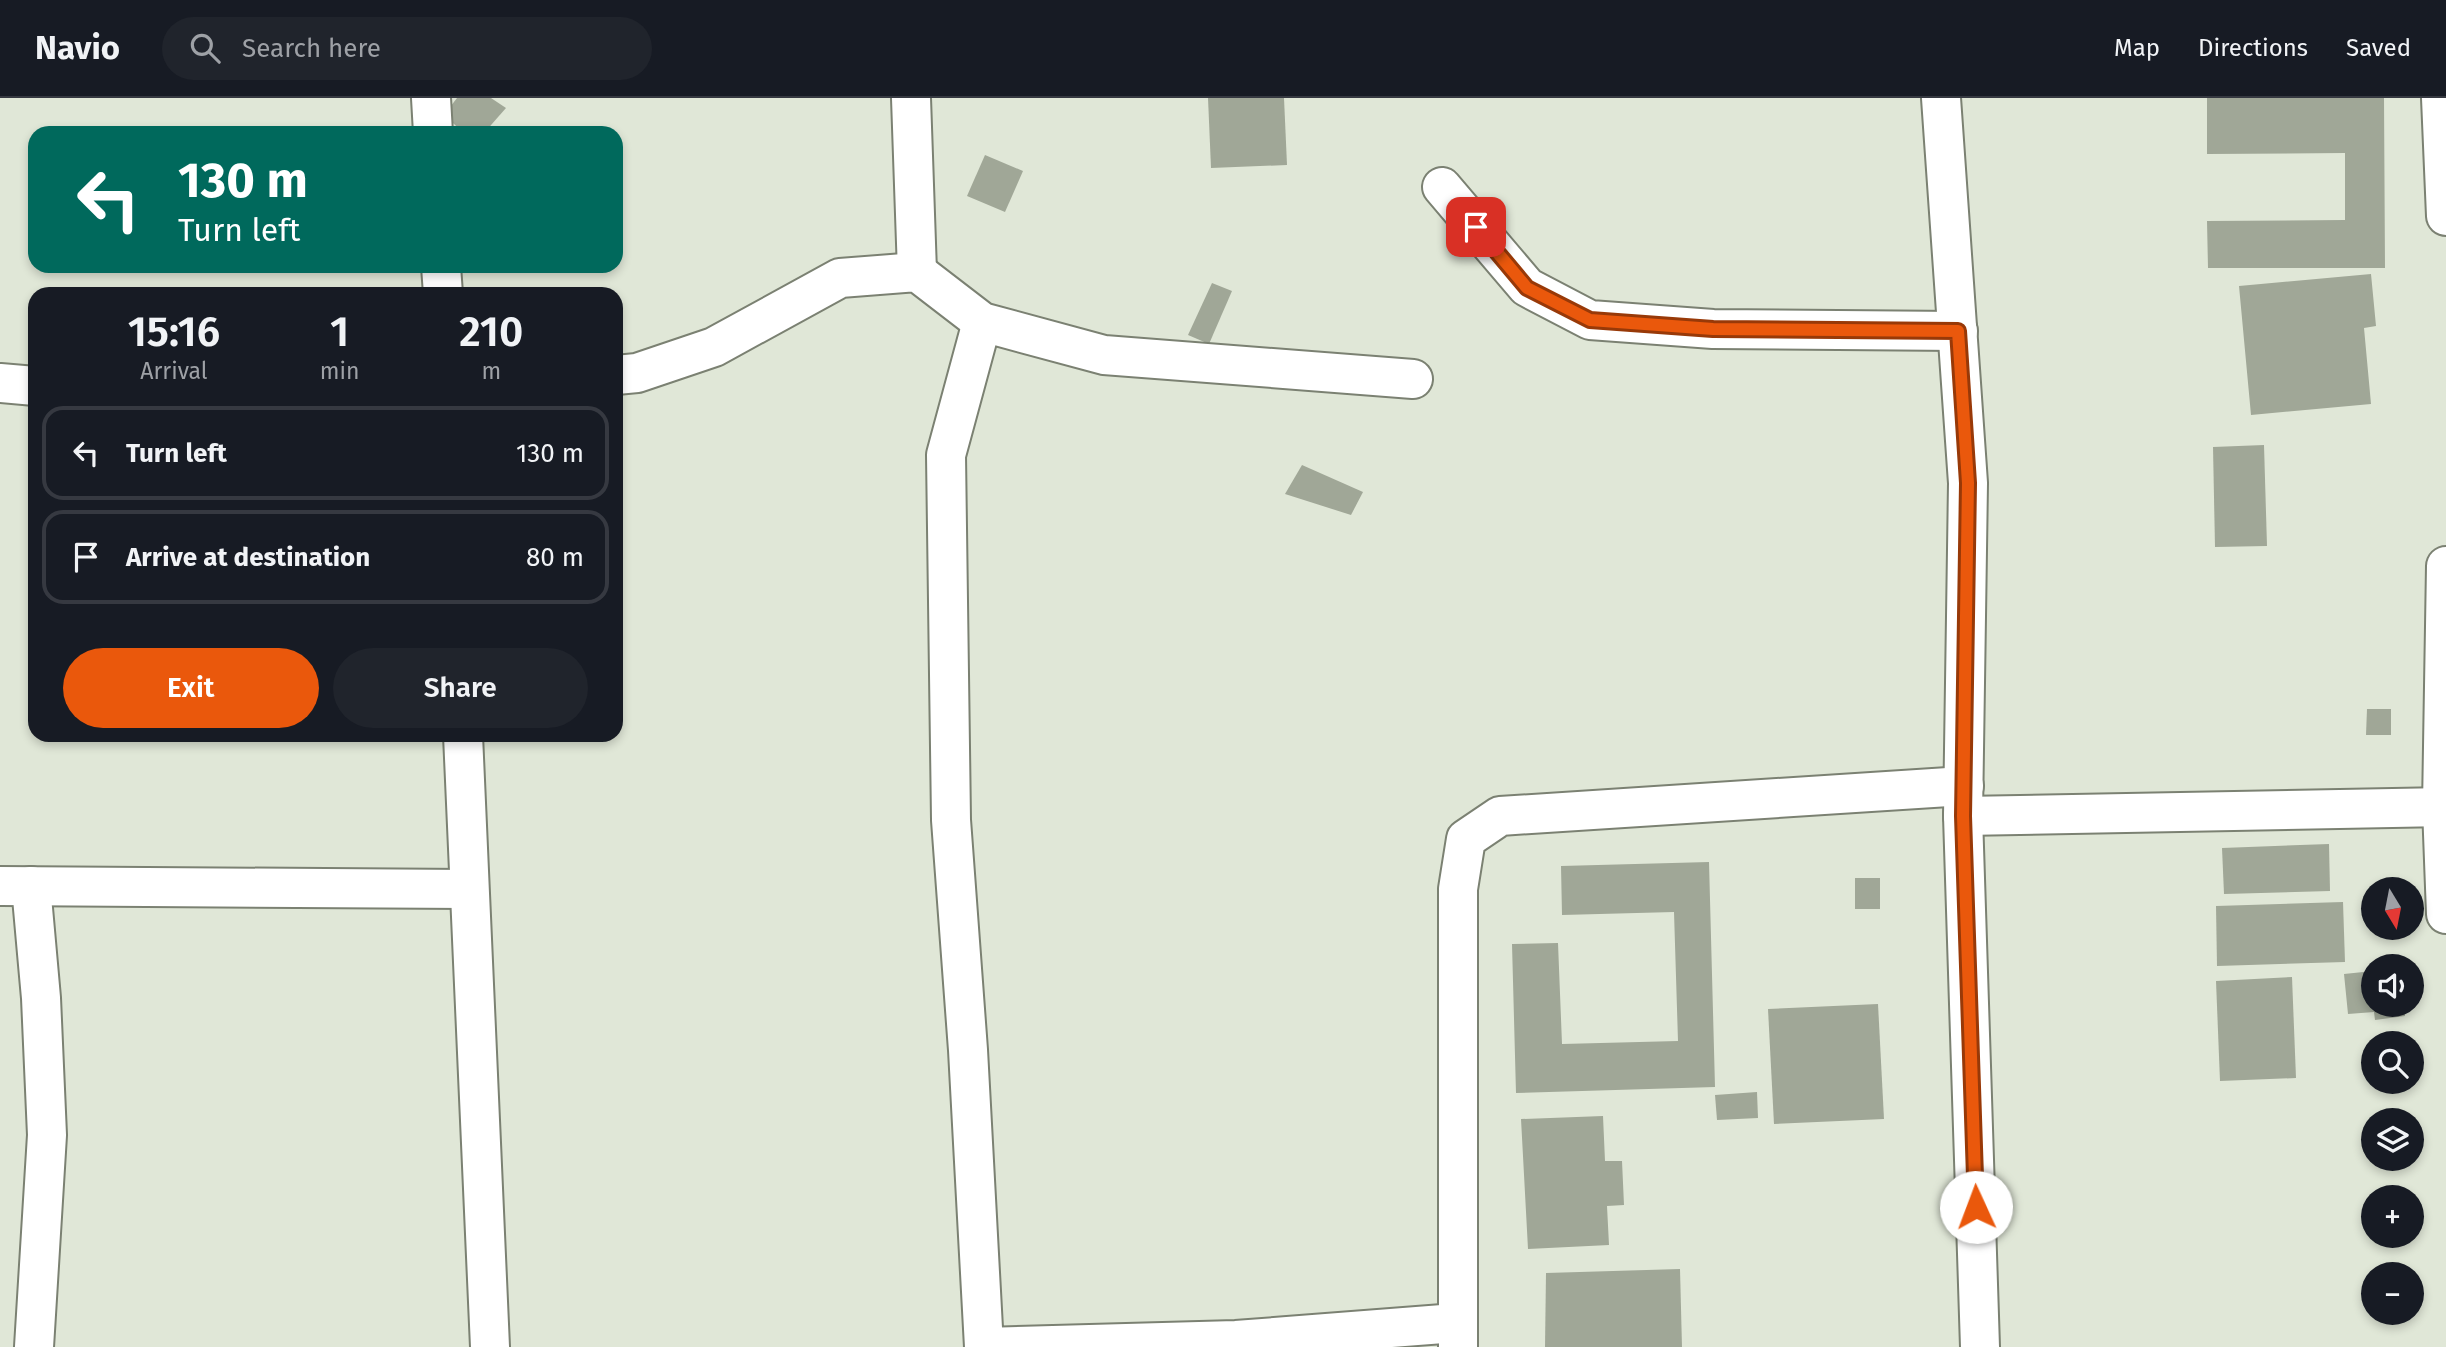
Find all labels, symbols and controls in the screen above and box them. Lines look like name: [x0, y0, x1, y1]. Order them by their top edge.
search box: [162, 17, 652, 80]
text: Navio: [35, 28, 120, 68]
icon: search: [186, 29, 224, 67]
text: Search here: [242, 33, 381, 64]
text: Map: [2114, 34, 2160, 62]
text: Directions: [2198, 34, 2308, 62]
text: Saved: [2346, 34, 2411, 62]
text: 130 m: [178, 151, 308, 210]
icon: left: [63, 154, 154, 245]
pin: [1446, 197, 1506, 257]
icon: arrive: [1457, 208, 1495, 246]
text: Turn left: [178, 211, 300, 249]
text: 15:16: [128, 307, 220, 357]
text: 1: [330, 307, 349, 357]
text: 210: [459, 307, 523, 357]
text: Arrival: [140, 357, 208, 385]
text: min: [320, 357, 360, 385]
text: m: [481, 357, 501, 385]
icon: left: [67, 434, 105, 472]
text: Turn left: [126, 438, 227, 469]
text: 130 m: [516, 438, 584, 469]
icon: arrive: [67, 538, 105, 576]
text: Arrive at destination: [126, 542, 370, 573]
text: 80 m: [526, 542, 584, 573]
button: Exit: [63, 648, 319, 728]
button: Share: [333, 648, 588, 728]
north arrow: [2361, 877, 2424, 940]
map controls: [2361, 877, 2424, 1325]
button: sound: [2361, 954, 2424, 1017]
button: search: [2361, 1031, 2424, 1094]
button: layers: [2361, 1108, 2424, 1171]
position arrow: [1939, 1170, 2013, 1244]
button: +: [2361, 1185, 2424, 1248]
button: −: [2361, 1262, 2424, 1325]

